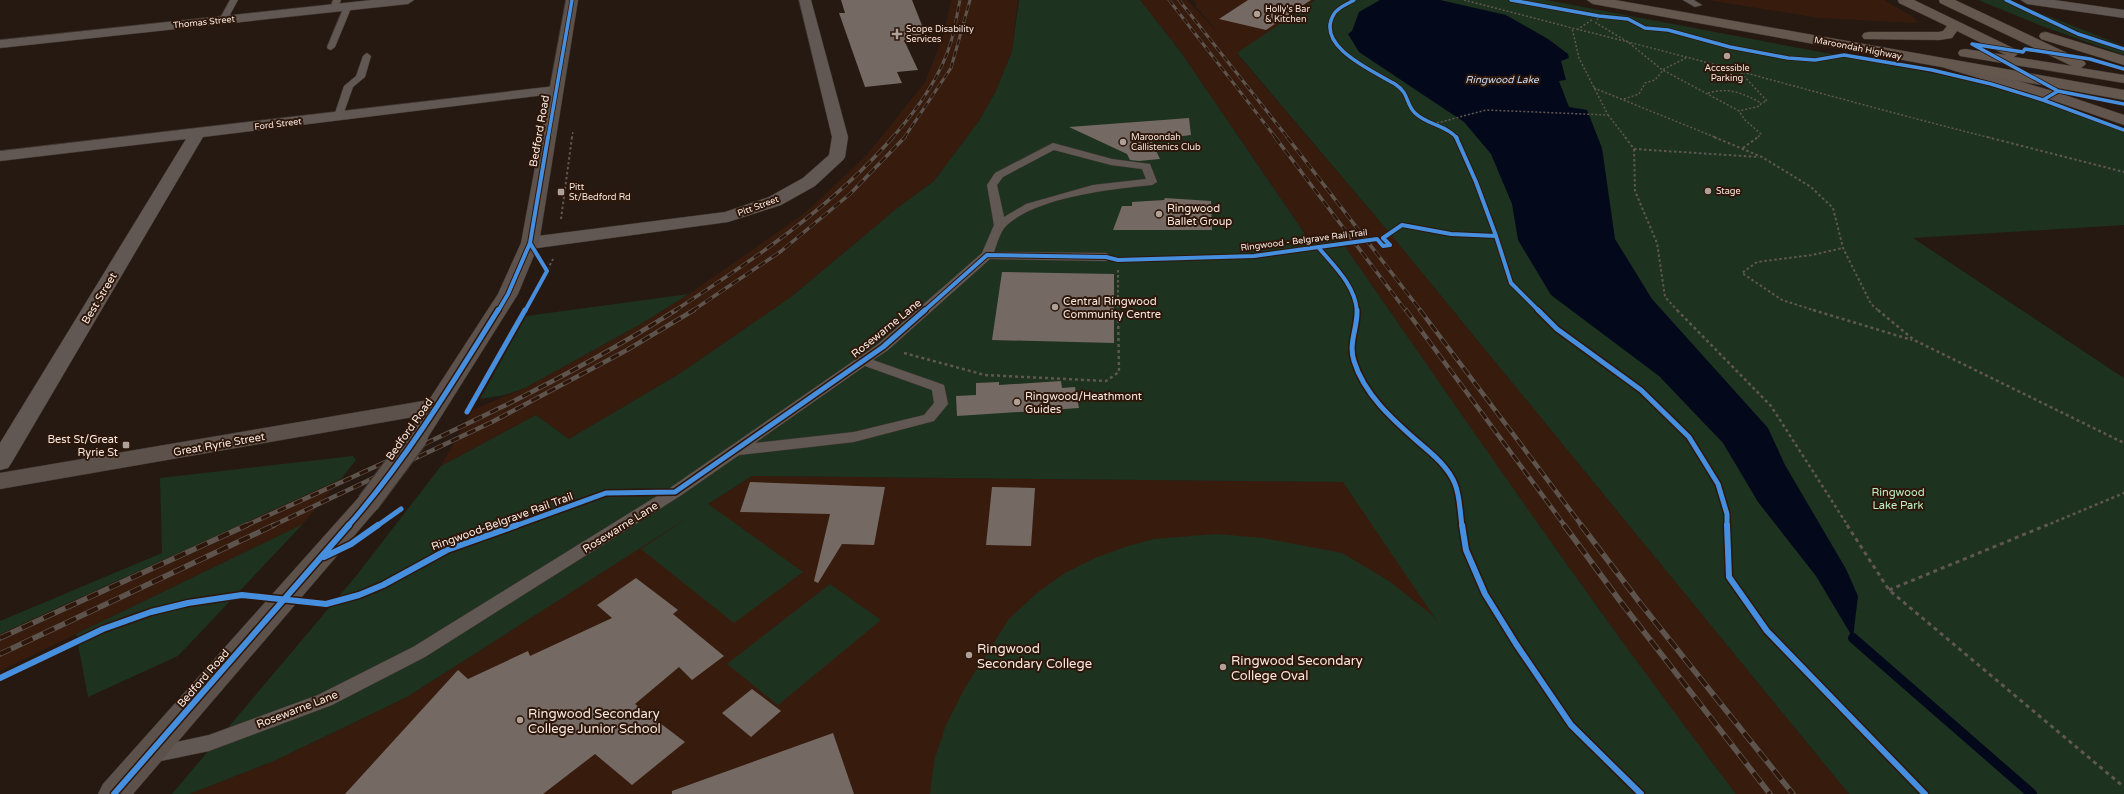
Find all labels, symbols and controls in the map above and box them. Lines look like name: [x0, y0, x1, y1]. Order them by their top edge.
place label: Holly's Bar & Kitchen: [1265, 4, 1310, 25]
marker: Holly's Bar & Kitchen: [1252, 9, 1262, 19]
street label: Thomas Street: [173, 14, 236, 31]
place label: Scope Disability Services: [906, 24, 974, 45]
marker: Scope Disability Services: [891, 28, 903, 40]
street label: Maroondah Highway: [1813, 35, 1903, 62]
marker: Accessible Parking: [1722, 51, 1732, 61]
place label: Accessible Parking: [1704, 63, 1750, 84]
water label: Ringwood Lake: [1465, 74, 1540, 86]
street label: Bedford Road: [527, 94, 552, 168]
street label: Ford Street: [254, 116, 303, 133]
place label: Maroondah Callistenics Club: [1131, 132, 1201, 153]
marker: Maroondah Callistenics Club: [1118, 137, 1128, 147]
place label: Pitt St/Bedford Rd: [569, 182, 631, 203]
marker: Stage: [1703, 186, 1713, 196]
place label: Stage: [1716, 186, 1741, 197]
marker: Pitt St/Bedford Rd: [556, 187, 566, 197]
street label: Pitt Street: [736, 194, 781, 219]
place label: Ringwood Ballet Group: [1167, 202, 1232, 228]
marker: Ringwood Ballet Group: [1154, 209, 1164, 219]
street label: Ringwood - Belgrave Rail Trail: [1240, 227, 1368, 254]
street label: Best Street: [79, 270, 120, 326]
place label: Central Ringwood Community Centre: [1063, 295, 1161, 321]
street label: Rosewarne Lane: [849, 296, 924, 361]
marker: Central Ringwood Community Centre: [1050, 302, 1060, 312]
place label: Ringwood/Heathmont Guides: [1025, 390, 1142, 416]
street label: Bedford Road: [383, 396, 436, 463]
marker: Ringwood/Heathmont Guides: [1012, 397, 1022, 407]
street label: Great Ryrie Street: [172, 430, 266, 459]
place label: Best St/Great Ryrie St: [47, 433, 118, 459]
marker: Best St/Great Ryrie St: [121, 440, 131, 450]
park label: Ringwood Lake Park: [1871, 486, 1925, 512]
street label: Ringwood-Belgrave Rail Trail: [430, 490, 575, 553]
street label: Rosewarne Lane: [580, 499, 660, 556]
place label: Ringwood Secondary College: [977, 641, 1092, 672]
street label: Bedford Road: [175, 647, 232, 710]
marker: Ringwood Secondary College: [964, 650, 974, 660]
place label: Ringwood Secondary College Oval: [1231, 653, 1363, 684]
marker: Ringwood Secondary College Oval: [1218, 662, 1228, 672]
street label: Rosewarne Lane: [255, 688, 340, 731]
place label: Ringwood Secondary College Junior School: [528, 706, 661, 737]
marker: Ringwood Secondary College Junior School: [515, 715, 525, 725]

